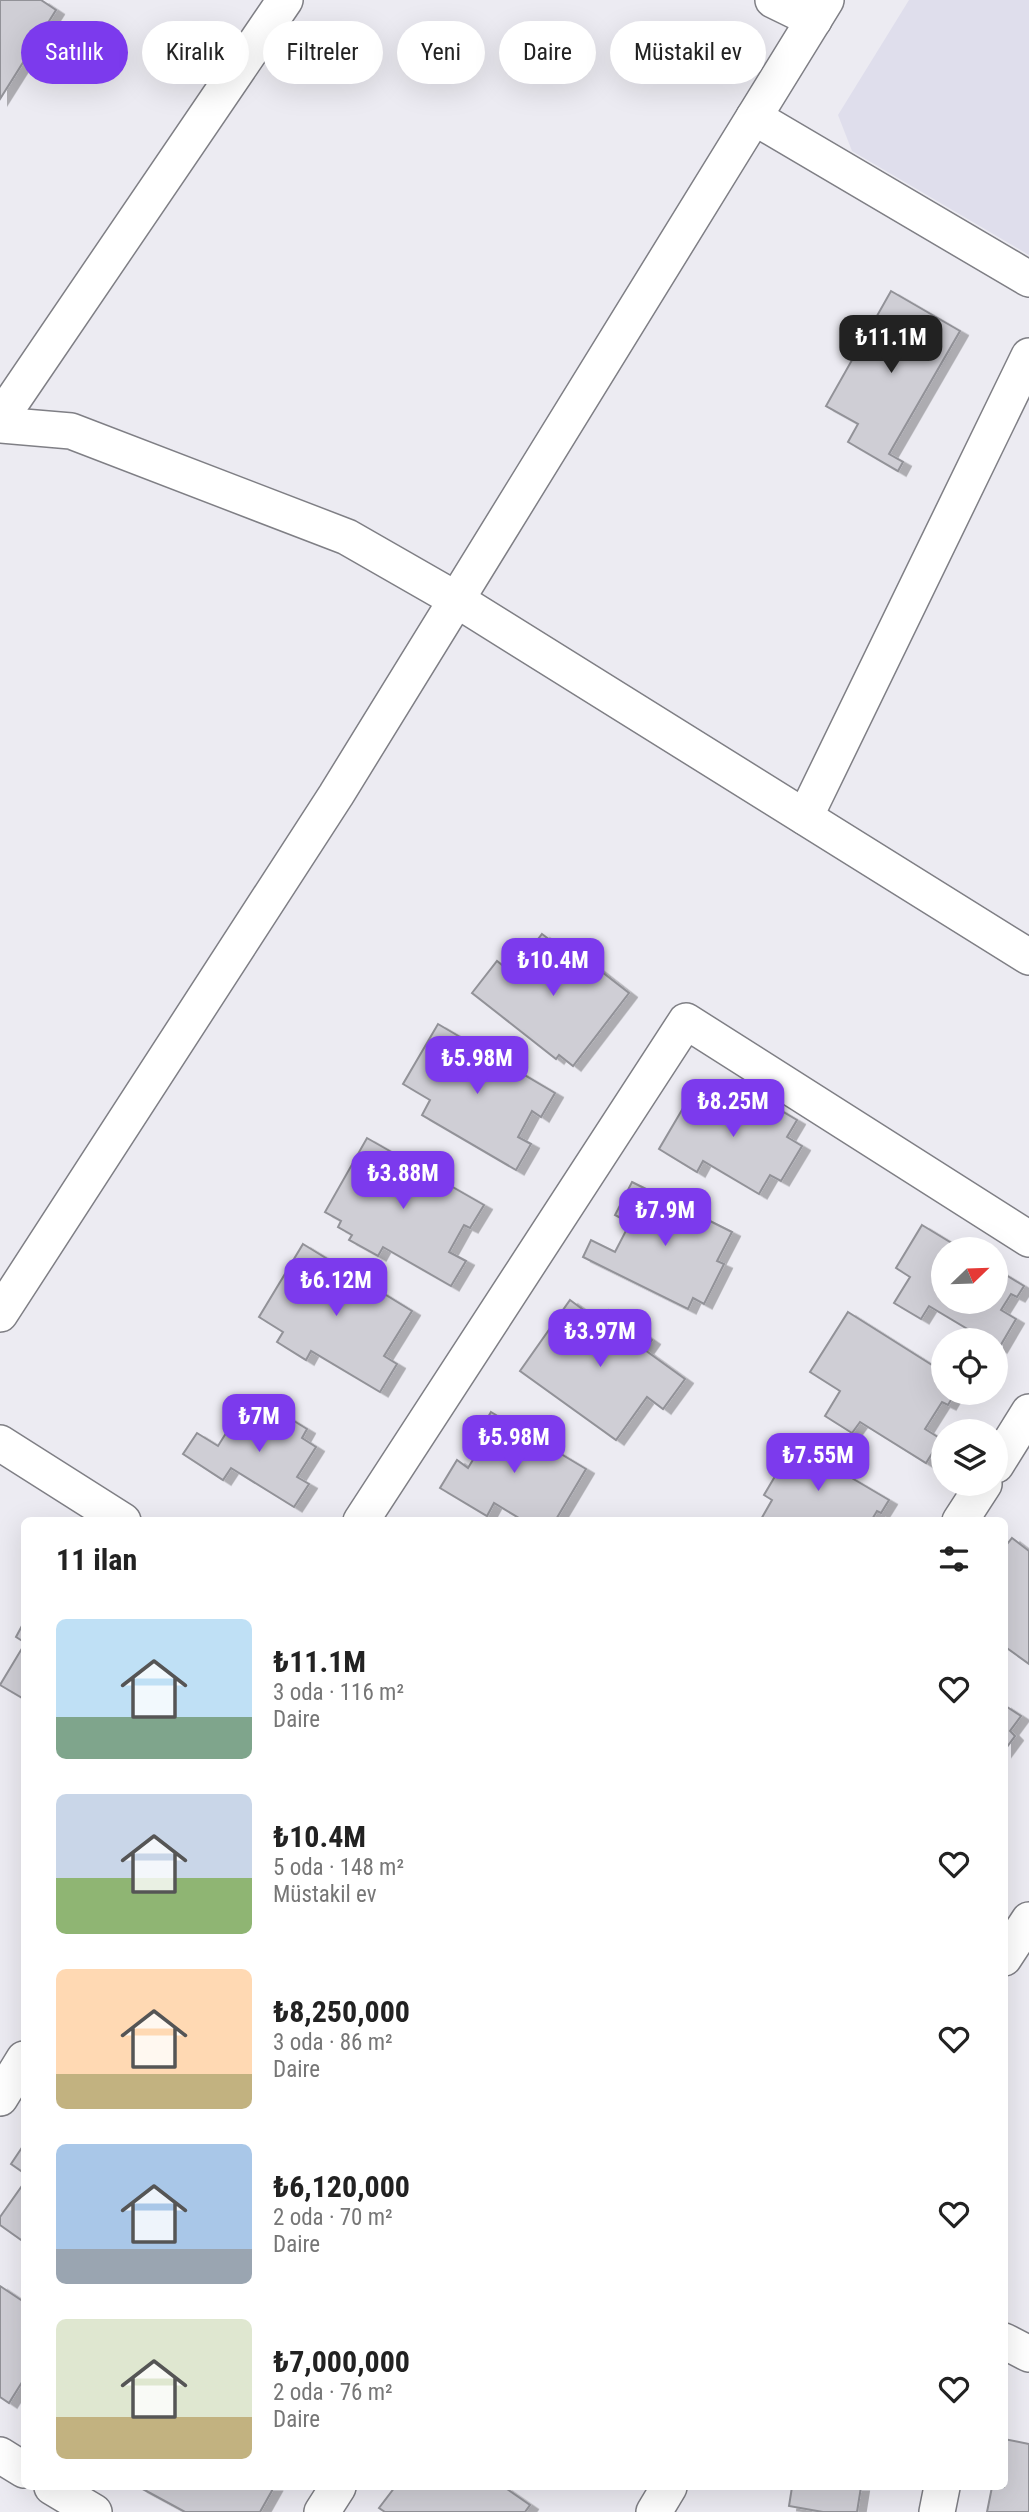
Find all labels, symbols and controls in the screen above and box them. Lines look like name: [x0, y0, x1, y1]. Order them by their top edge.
chip: Satılık: [21, 21, 128, 84]
chip: Kiralık: [142, 21, 249, 84]
chip: Filtreler: [263, 21, 383, 84]
chip: Yeni: [397, 21, 485, 84]
chip: Daire: [499, 21, 596, 84]
chip: Müstakil ev: [610, 21, 766, 84]
pin: ₺11.1M: [834, 316, 948, 375]
text: ₺11.1M: [855, 324, 927, 351]
pin: ₺10.4M: [496, 939, 610, 998]
text: ₺10.4M: [517, 947, 589, 974]
pin: ₺5.98M: [420, 1036, 534, 1096]
text: ₺5.98M: [441, 1045, 513, 1072]
pin: ₺8.25M: [676, 1080, 790, 1139]
text: ₺8.25M: [697, 1088, 769, 1115]
pin: ₺3.88M: [346, 1152, 460, 1211]
text: ₺3.88M: [367, 1160, 439, 1187]
pin: ₺7.9M: [616, 1188, 714, 1248]
text: ₺7.9M: [635, 1197, 695, 1224]
north arrow: [931, 1237, 1008, 1314]
map controls: [931, 1237, 1008, 1496]
pin: ₺6.12M: [279, 1258, 393, 1318]
text: ₺6.12M: [300, 1267, 372, 1294]
pin: ₺3.97M: [543, 1310, 657, 1369]
text: ₺3.97M: [564, 1318, 636, 1345]
button: locate: [931, 1328, 1008, 1405]
pin: ₺7M: [225, 1394, 293, 1454]
text: ₺7M: [238, 1403, 280, 1430]
pin: ₺5.98M: [457, 1416, 571, 1475]
button: layers: [931, 1419, 1008, 1496]
text: ₺5.98M: [478, 1424, 550, 1451]
pin: ₺7.55M: [761, 1434, 875, 1493]
text: ₺7.55M: [782, 1442, 854, 1469]
icon: filters: [935, 1540, 973, 1578]
text: 11 ilan: [56, 1542, 137, 1577]
text: ₺11.1M: [273, 1644, 366, 1679]
icon: home: [112, 1647, 196, 1731]
icon: heart: [935, 1670, 973, 1708]
text: 3 oda · 116 m²: [273, 1679, 404, 1706]
text: Daire: [273, 1706, 320, 1733]
text: ₺10.4M: [273, 1819, 366, 1854]
icon: home: [112, 1822, 196, 1906]
icon: heart: [935, 1845, 973, 1883]
text: 5 oda · 148 m²: [273, 1854, 404, 1881]
text: Müstakil ev: [273, 1881, 376, 1908]
text: ₺8,250,000: [273, 1994, 410, 2029]
icon: home: [112, 1997, 196, 2081]
icon: heart: [935, 2020, 973, 2058]
text: 3 oda · 86 m²: [273, 2029, 393, 2056]
text: Daire: [273, 2056, 320, 2083]
text: ₺6,120,000: [273, 2169, 410, 2204]
icon: home: [112, 2172, 196, 2256]
icon: heart: [935, 2195, 973, 2233]
text: 2 oda · 70 m²: [273, 2204, 393, 2231]
text: Daire: [273, 2231, 320, 2258]
text: ₺7,000,000: [273, 2344, 410, 2379]
icon: home: [112, 2347, 196, 2431]
icon: heart: [935, 2370, 973, 2408]
text: 2 oda · 76 m²: [273, 2379, 393, 2406]
text: Daire: [273, 2406, 320, 2433]

